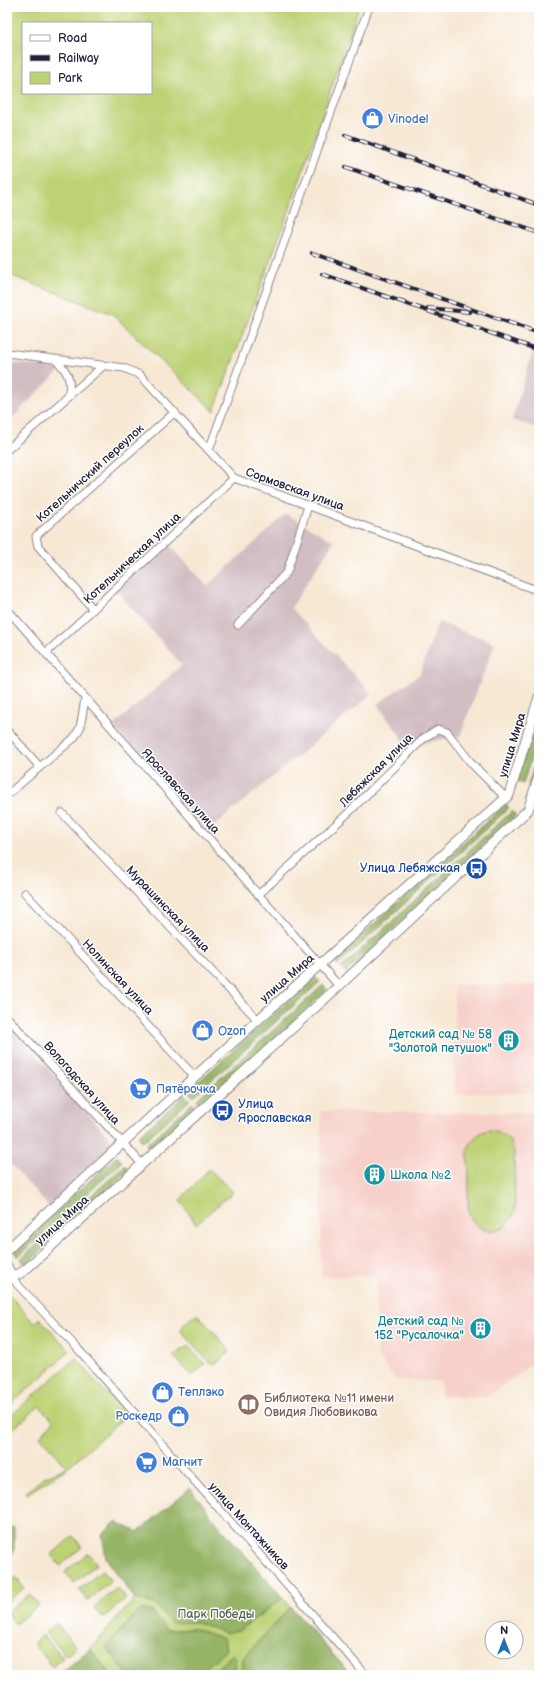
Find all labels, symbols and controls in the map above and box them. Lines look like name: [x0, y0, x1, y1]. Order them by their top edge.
legend: [22, 22, 152, 94]
text: Road: [58, 31, 87, 46]
text: Railway: [58, 51, 100, 66]
text: Park: [58, 71, 82, 86]
shop icon: Vinodel: [359, 106, 385, 132]
place label: Vinodel: [388, 112, 428, 127]
street label: Котельничский переулок: [33, 421, 148, 526]
street label: Сормовская улица: [243, 465, 346, 514]
street label: Котельническая улица: [81, 509, 184, 607]
street label: улица Мира: [496, 711, 529, 779]
street label: Лебяжская улица: [336, 730, 416, 811]
street label: Ярославская улица: [138, 746, 223, 837]
bus stop icon: Улица Лебяжская: [463, 855, 489, 881]
place label: Улица Лебяжская: [360, 861, 460, 876]
street label: Мурашинская улица: [122, 863, 213, 956]
street label: Нолинская улица: [79, 937, 156, 1018]
street label: улица Мира: [257, 951, 318, 1006]
shop icon: Ozon: [189, 1018, 215, 1044]
place label: Ozon: [218, 1024, 246, 1039]
place label: Детский сад № 58 "Золотой петушок": [389, 1027, 492, 1056]
building icon: Детский сад № 58 "Золотой петушок": [495, 1028, 521, 1054]
street label: Вологодская улица: [40, 1039, 123, 1128]
supermarket icon: Пятёрочка: [128, 1076, 154, 1102]
place label: Пятёрочка: [156, 1082, 216, 1097]
place label: Улица Ярославская: [238, 1097, 312, 1126]
bus stop icon: Улица Ярославская: [209, 1098, 235, 1124]
building icon: Школа №2: [361, 1162, 387, 1188]
place label: Школа №2: [390, 1168, 451, 1183]
street label: улица Мира: [32, 1192, 92, 1248]
place label: Детский сад № 152 "Русалочка": [375, 1314, 464, 1343]
building icon: Детский сад № 152 "Русалочка": [467, 1315, 493, 1341]
shop icon: Теплэко: [150, 1379, 176, 1405]
place label: Теплэко: [178, 1385, 224, 1400]
place label: Библиотека №11 имени Овидия Любовикова: [264, 1391, 394, 1420]
library icon: Библиотека №11 имени Овидия Любовикова: [235, 1392, 261, 1418]
shop icon: Роскедр: [165, 1403, 191, 1429]
place label: Роскедр: [115, 1409, 162, 1424]
supermarket icon: Магнит: [134, 1449, 160, 1475]
place label: Магнит: [162, 1455, 203, 1470]
street label: улица Монтажников: [205, 1480, 292, 1574]
park label: Парк Победы: [178, 1607, 254, 1622]
north arrow: [484, 1620, 524, 1660]
text: N: [500, 1624, 508, 1637]

